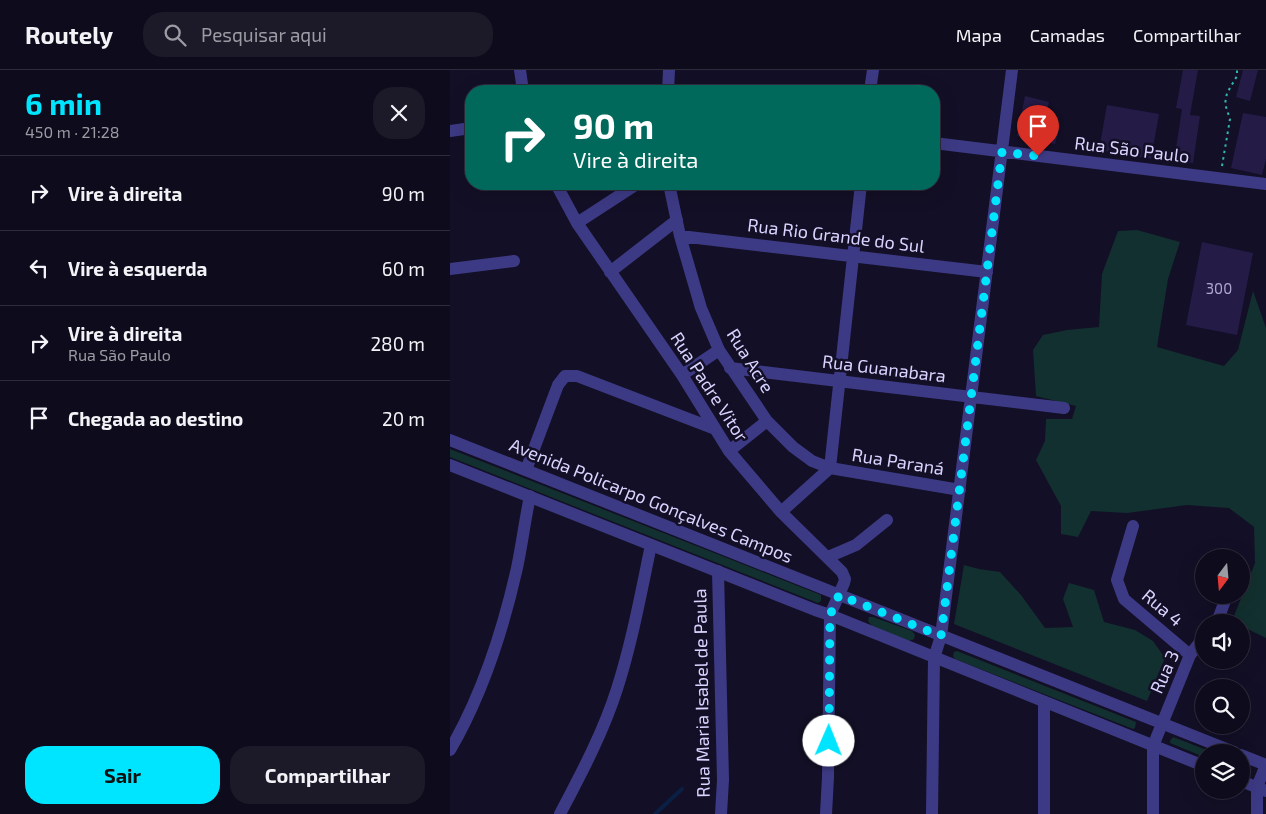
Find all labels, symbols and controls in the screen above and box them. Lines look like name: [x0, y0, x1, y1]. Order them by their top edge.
search box: [143, 12, 493, 57]
text: Routely: [25, 20, 113, 49]
icon: search: [161, 21, 189, 49]
text: Pesquisar aqui: [201, 23, 327, 46]
text: Mapa: [956, 24, 1002, 46]
text: Camadas: [1030, 24, 1105, 46]
text: Compartilhar: [1133, 24, 1241, 46]
text: 6 min: [25, 85, 102, 121]
button: close: [373, 87, 425, 139]
text: 90 m: [573, 104, 654, 146]
icon: right: [490, 105, 555, 170]
pin: [1017, 105, 1059, 156]
icon: arrive: [1024, 112, 1052, 140]
text: 450 m · 21:28: [25, 122, 119, 141]
street label: Rua São Paulo: [1073, 131, 1191, 167]
text: Vire à direita: [573, 146, 698, 172]
icon: right: [25, 179, 53, 207]
text: Vire à direita: [68, 182, 182, 205]
text: 90 m: [382, 182, 425, 205]
street label: Rua Rio Grande do Sul: [746, 213, 927, 257]
icon: left: [25, 254, 53, 282]
text: Vire à esquerda: [68, 257, 207, 280]
text: 60 m: [382, 257, 425, 280]
house number: 300: [1206, 279, 1232, 297]
text: Vire à direita: [68, 322, 182, 345]
street label: Rua Acre: [723, 324, 779, 397]
street label: Rua Padre Vitor: [666, 328, 753, 445]
icon: right: [25, 329, 53, 357]
text: 280 m: [370, 332, 425, 355]
text: Rua São Paulo: [68, 345, 171, 364]
street label: Rua Guanabara: [821, 350, 947, 387]
icon: arrive: [25, 404, 53, 432]
text: Chegada ao destino: [68, 407, 243, 430]
text: 20 m: [382, 407, 425, 430]
street label: Avenida Policarpo Gonçalves Campos: [506, 433, 796, 568]
street label: Rua Paraná: [850, 443, 946, 479]
north arrow: [1195, 549, 1250, 604]
map controls: [1195, 549, 1250, 799]
street label: Rua 4: [1138, 584, 1187, 631]
street label: Rua Maria Isabel de Paula: [688, 588, 714, 798]
button: sound: [1195, 614, 1250, 669]
street label: Rua 3: [1145, 646, 1183, 697]
button: search: [1195, 679, 1250, 734]
position arrow: [802, 714, 854, 766]
button: layers: [1195, 744, 1250, 799]
button: Sair: [25, 746, 220, 804]
button: Compartilhar: [230, 746, 425, 804]

